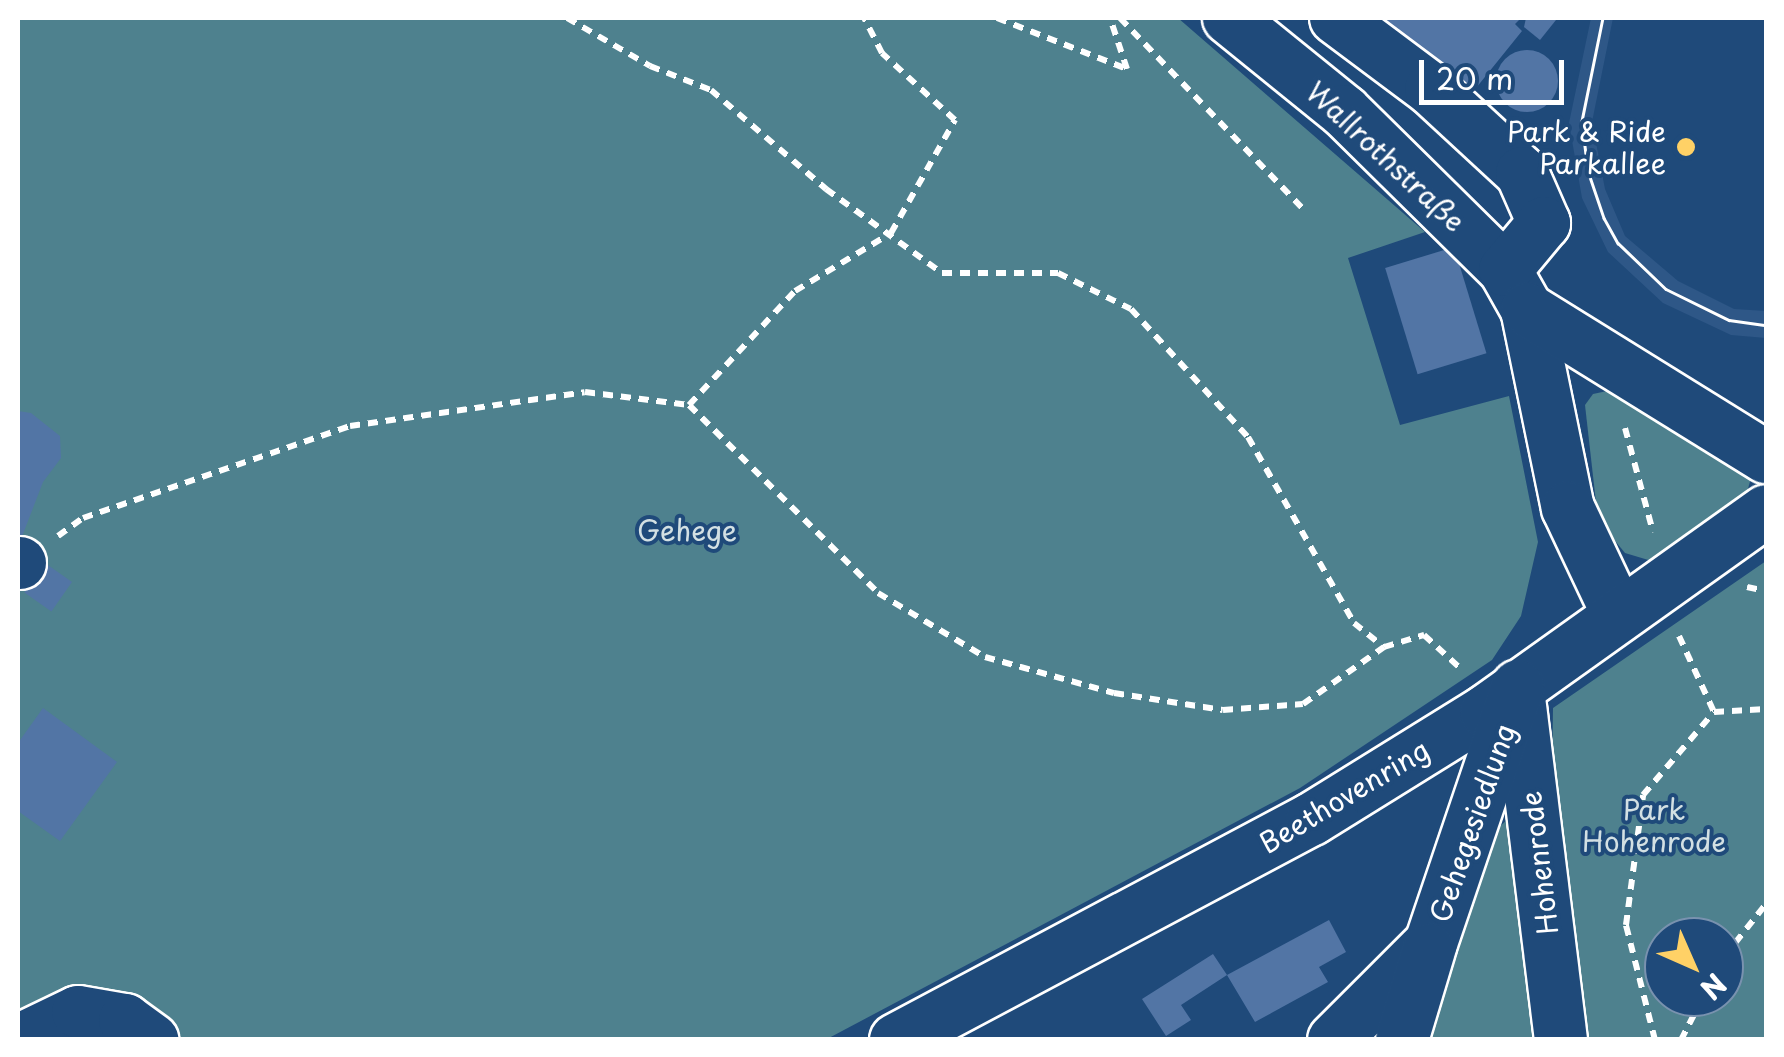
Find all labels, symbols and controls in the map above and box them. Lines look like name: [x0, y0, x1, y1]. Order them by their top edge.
scale bar: [1424, 40, 1569, 102]
text: 20 m: [1436, 55, 1513, 100]
street label: Wallrothstraße: [1300, 74, 1472, 238]
place label: Park & Ride Parkallee: [1506, 114, 1666, 180]
marker: Park & Ride Parkallee: [1675, 136, 1697, 158]
park label: Gehege: [637, 513, 737, 547]
street label: Gehegesiedlung: [1422, 720, 1522, 926]
street label: Beethovenring: [1253, 732, 1435, 860]
street label: Hohenrode: [1514, 789, 1564, 937]
park label: Park Hohenrode: [1582, 792, 1726, 858]
north arrow: [1644, 917, 1744, 1017]
text: N: [1691, 964, 1737, 1010]

